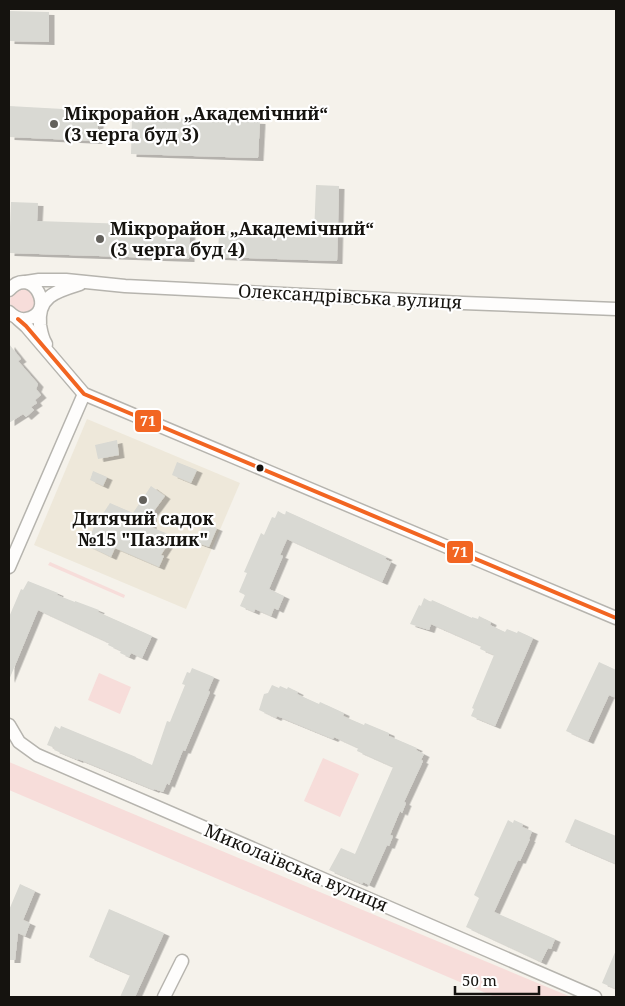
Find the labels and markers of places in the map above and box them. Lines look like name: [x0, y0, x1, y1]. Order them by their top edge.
place label: Мікрорайон „Академічний“ (3 черга буд 3): [64, 101, 328, 146]
marker: Мікрорайон „Академічний“ (3 черга буд 3): [48, 118, 60, 130]
place label: Мікрорайон „Академічний“ (3 черга буд 4): [110, 216, 374, 261]
marker: Мікрорайон „Академічний“ (3 черга буд 4): [94, 233, 106, 245]
unlabelled marker: [255, 463, 265, 473]
marker: Дитячий садок №15 "Пазлик": [137, 494, 149, 506]
place label: Дитячий садок №15 "Пазлик": [72, 506, 214, 551]

